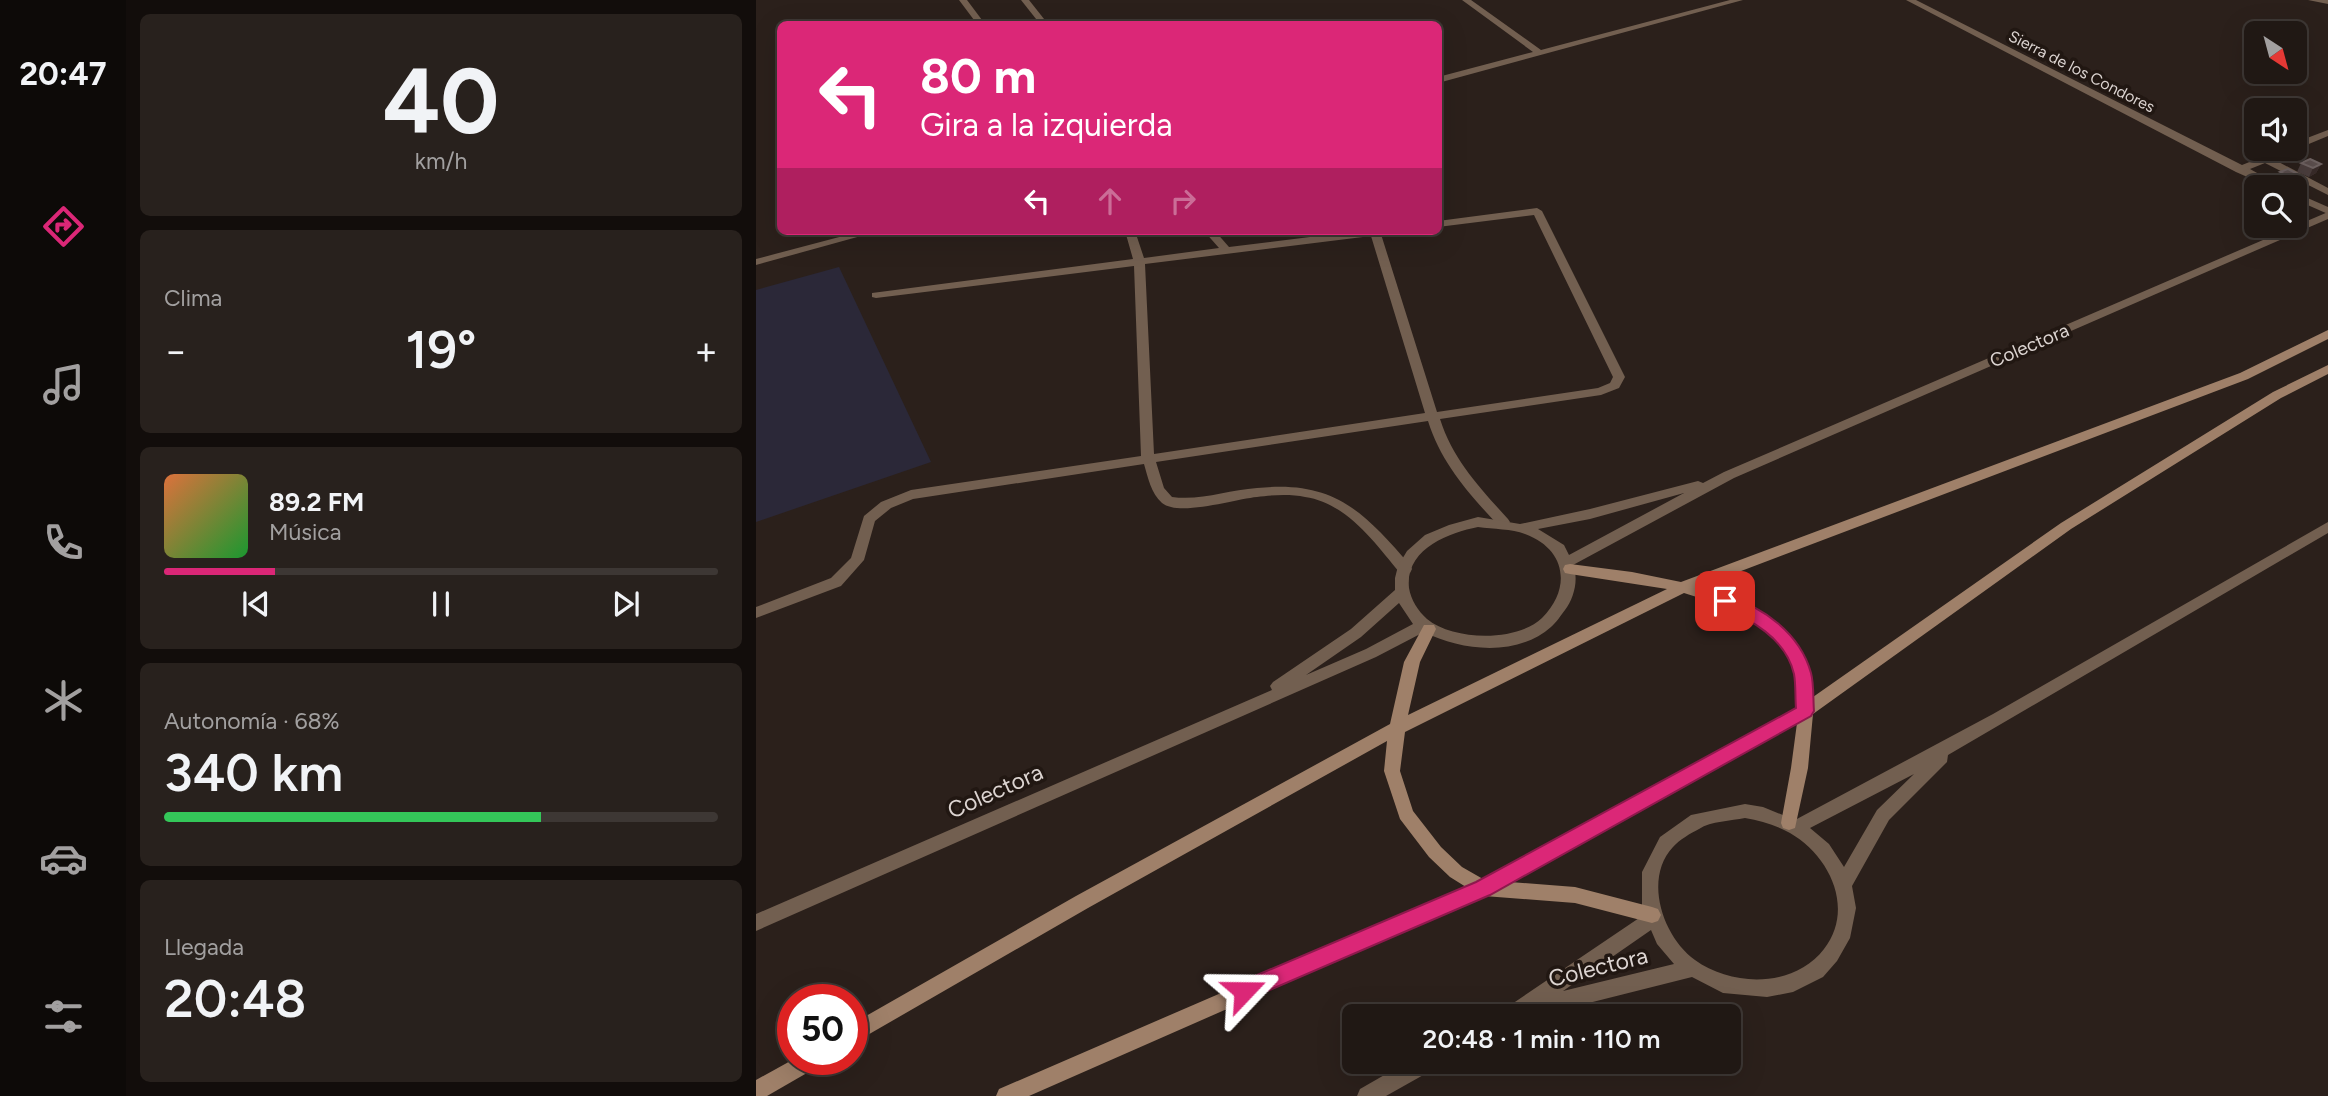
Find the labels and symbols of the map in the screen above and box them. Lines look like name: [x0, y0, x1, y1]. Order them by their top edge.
north arrow: [2244, 21, 2306, 84]
street label: Sierra de los Condores: [2006, 26, 2158, 117]
street label: Colectora: [1986, 318, 2072, 372]
pin: [1695, 571, 1755, 631]
street label: Colectora: [943, 758, 1047, 824]
street label: Colectora: [1545, 941, 1651, 993]
position arrow: [1207, 954, 1281, 1028]
speed limit sign: 50: [777, 984, 868, 1075]

